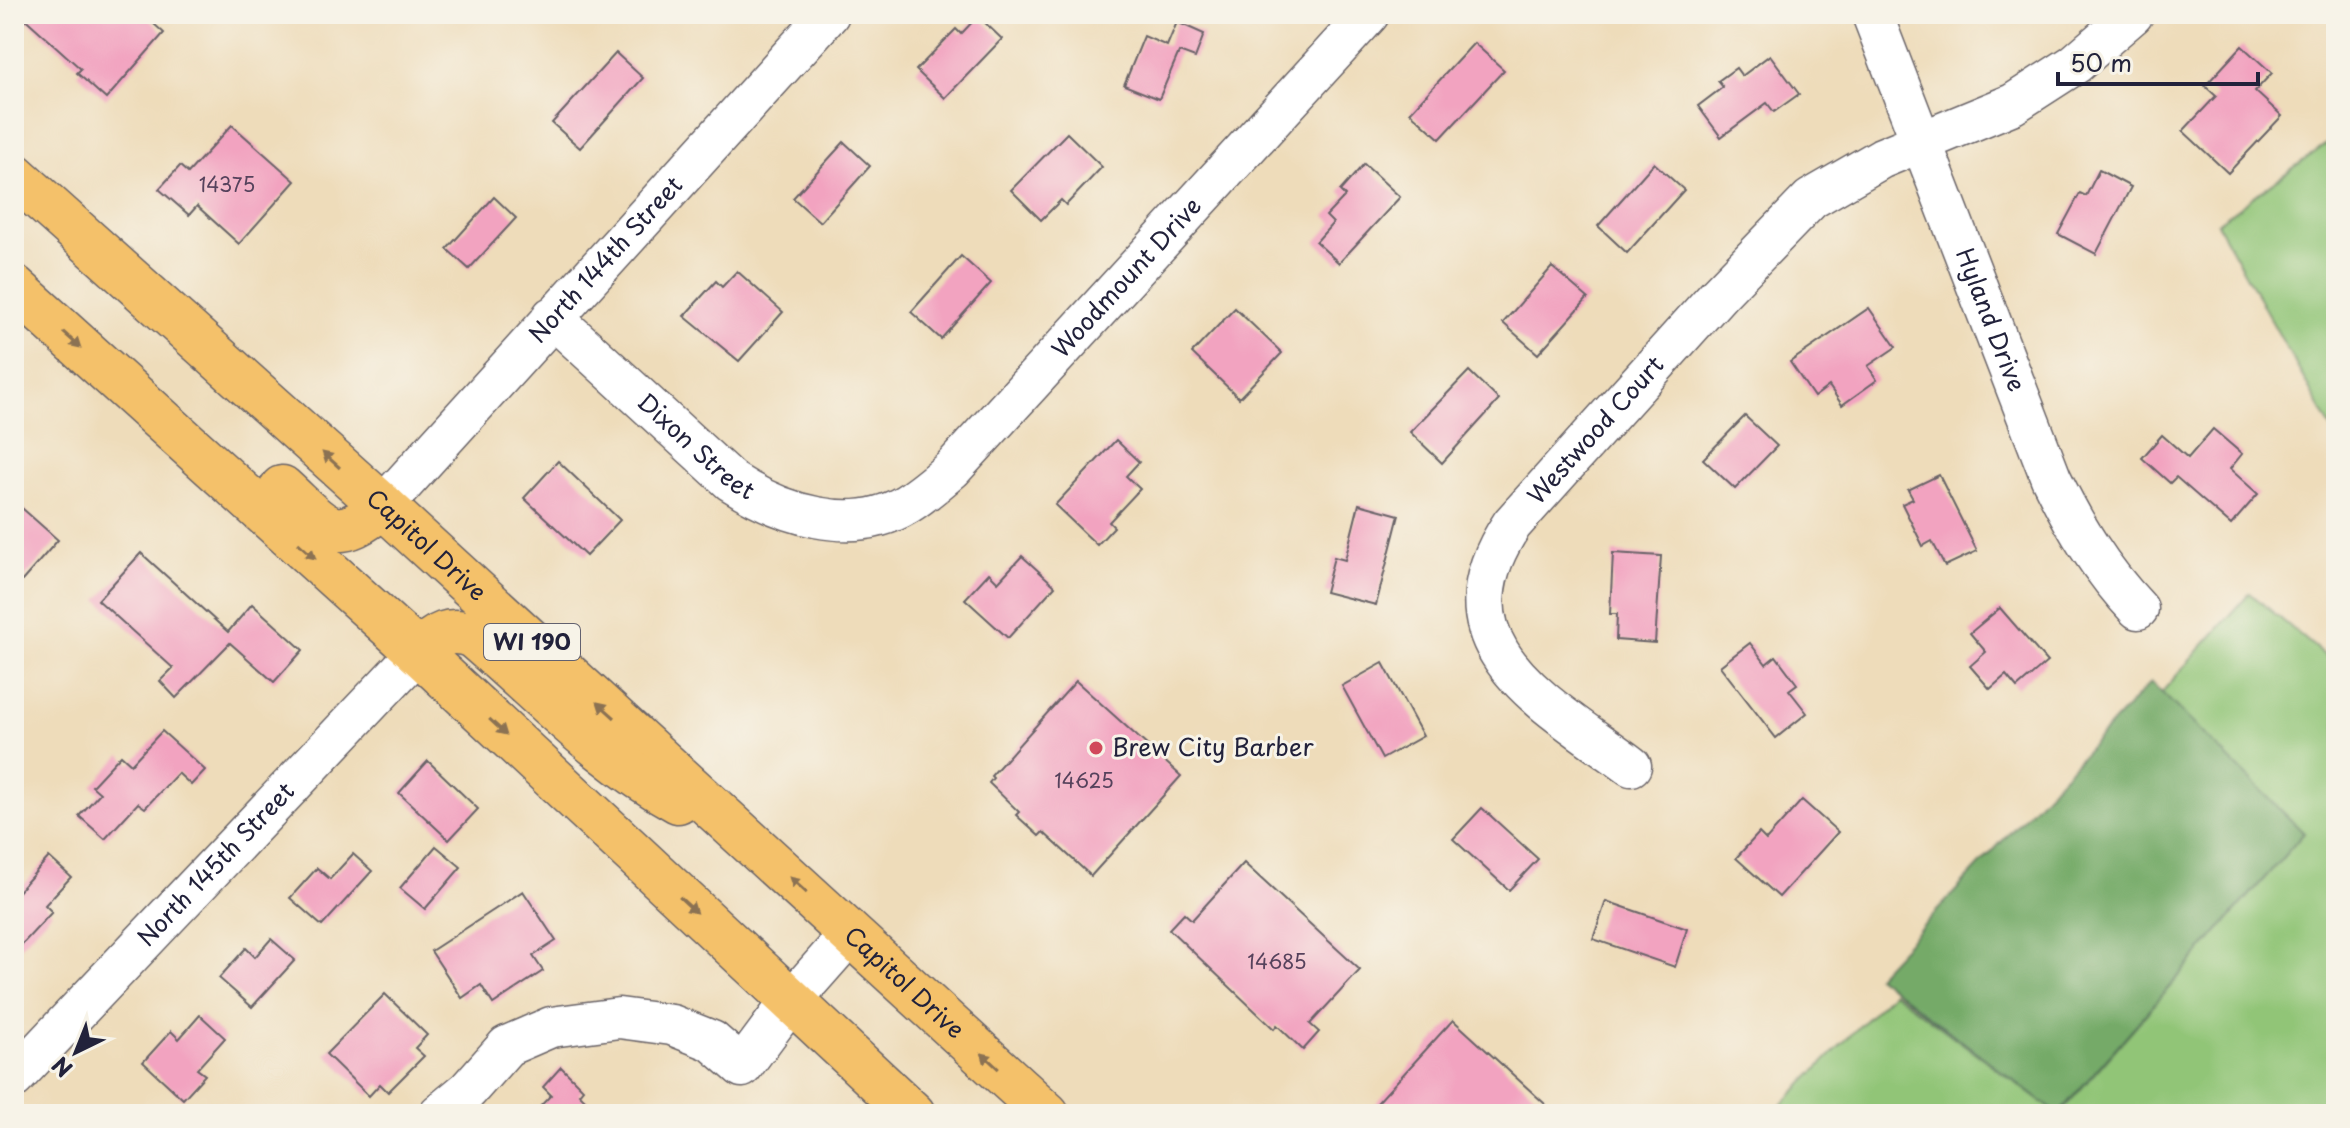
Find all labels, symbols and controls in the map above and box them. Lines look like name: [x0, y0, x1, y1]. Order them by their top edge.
scale bar: [2058, 36, 2258, 86]
text: 50 m: [2070, 44, 2132, 80]
street label: North 144th Street: [519, 167, 690, 350]
house number: 14375: [199, 169, 255, 199]
street label: Woodmount Drive: [1042, 188, 1209, 365]
street label: Hyland Drive: [1948, 242, 2036, 396]
one-way arrow: [62, 330, 81, 348]
street label: Westwood Court: [1518, 347, 1671, 512]
street label: Dixon Street: [630, 384, 762, 508]
one-way arrow: [321, 451, 340, 469]
street label: Capitol Drive: [359, 479, 496, 608]
one-way arrow: [297, 541, 316, 559]
road number: WI 190: [484, 624, 580, 660]
one-way arrow: [597, 701, 616, 719]
one-way arrow: [488, 718, 507, 736]
place label: Brew City Barber: [1112, 728, 1314, 764]
marker: Brew City Barber: [1087, 739, 1105, 757]
house number: 14625: [1054, 765, 1114, 795]
street label: North 145th Street: [128, 773, 302, 954]
one-way arrow: [789, 876, 808, 894]
one-way arrow: [678, 895, 697, 913]
street label: Capitol Drive: [837, 917, 973, 1046]
house number: 14685: [1247, 946, 1307, 976]
north arrow: [36, 1012, 116, 1092]
text: N: [44, 1050, 79, 1086]
one-way arrow: [980, 1052, 999, 1070]

